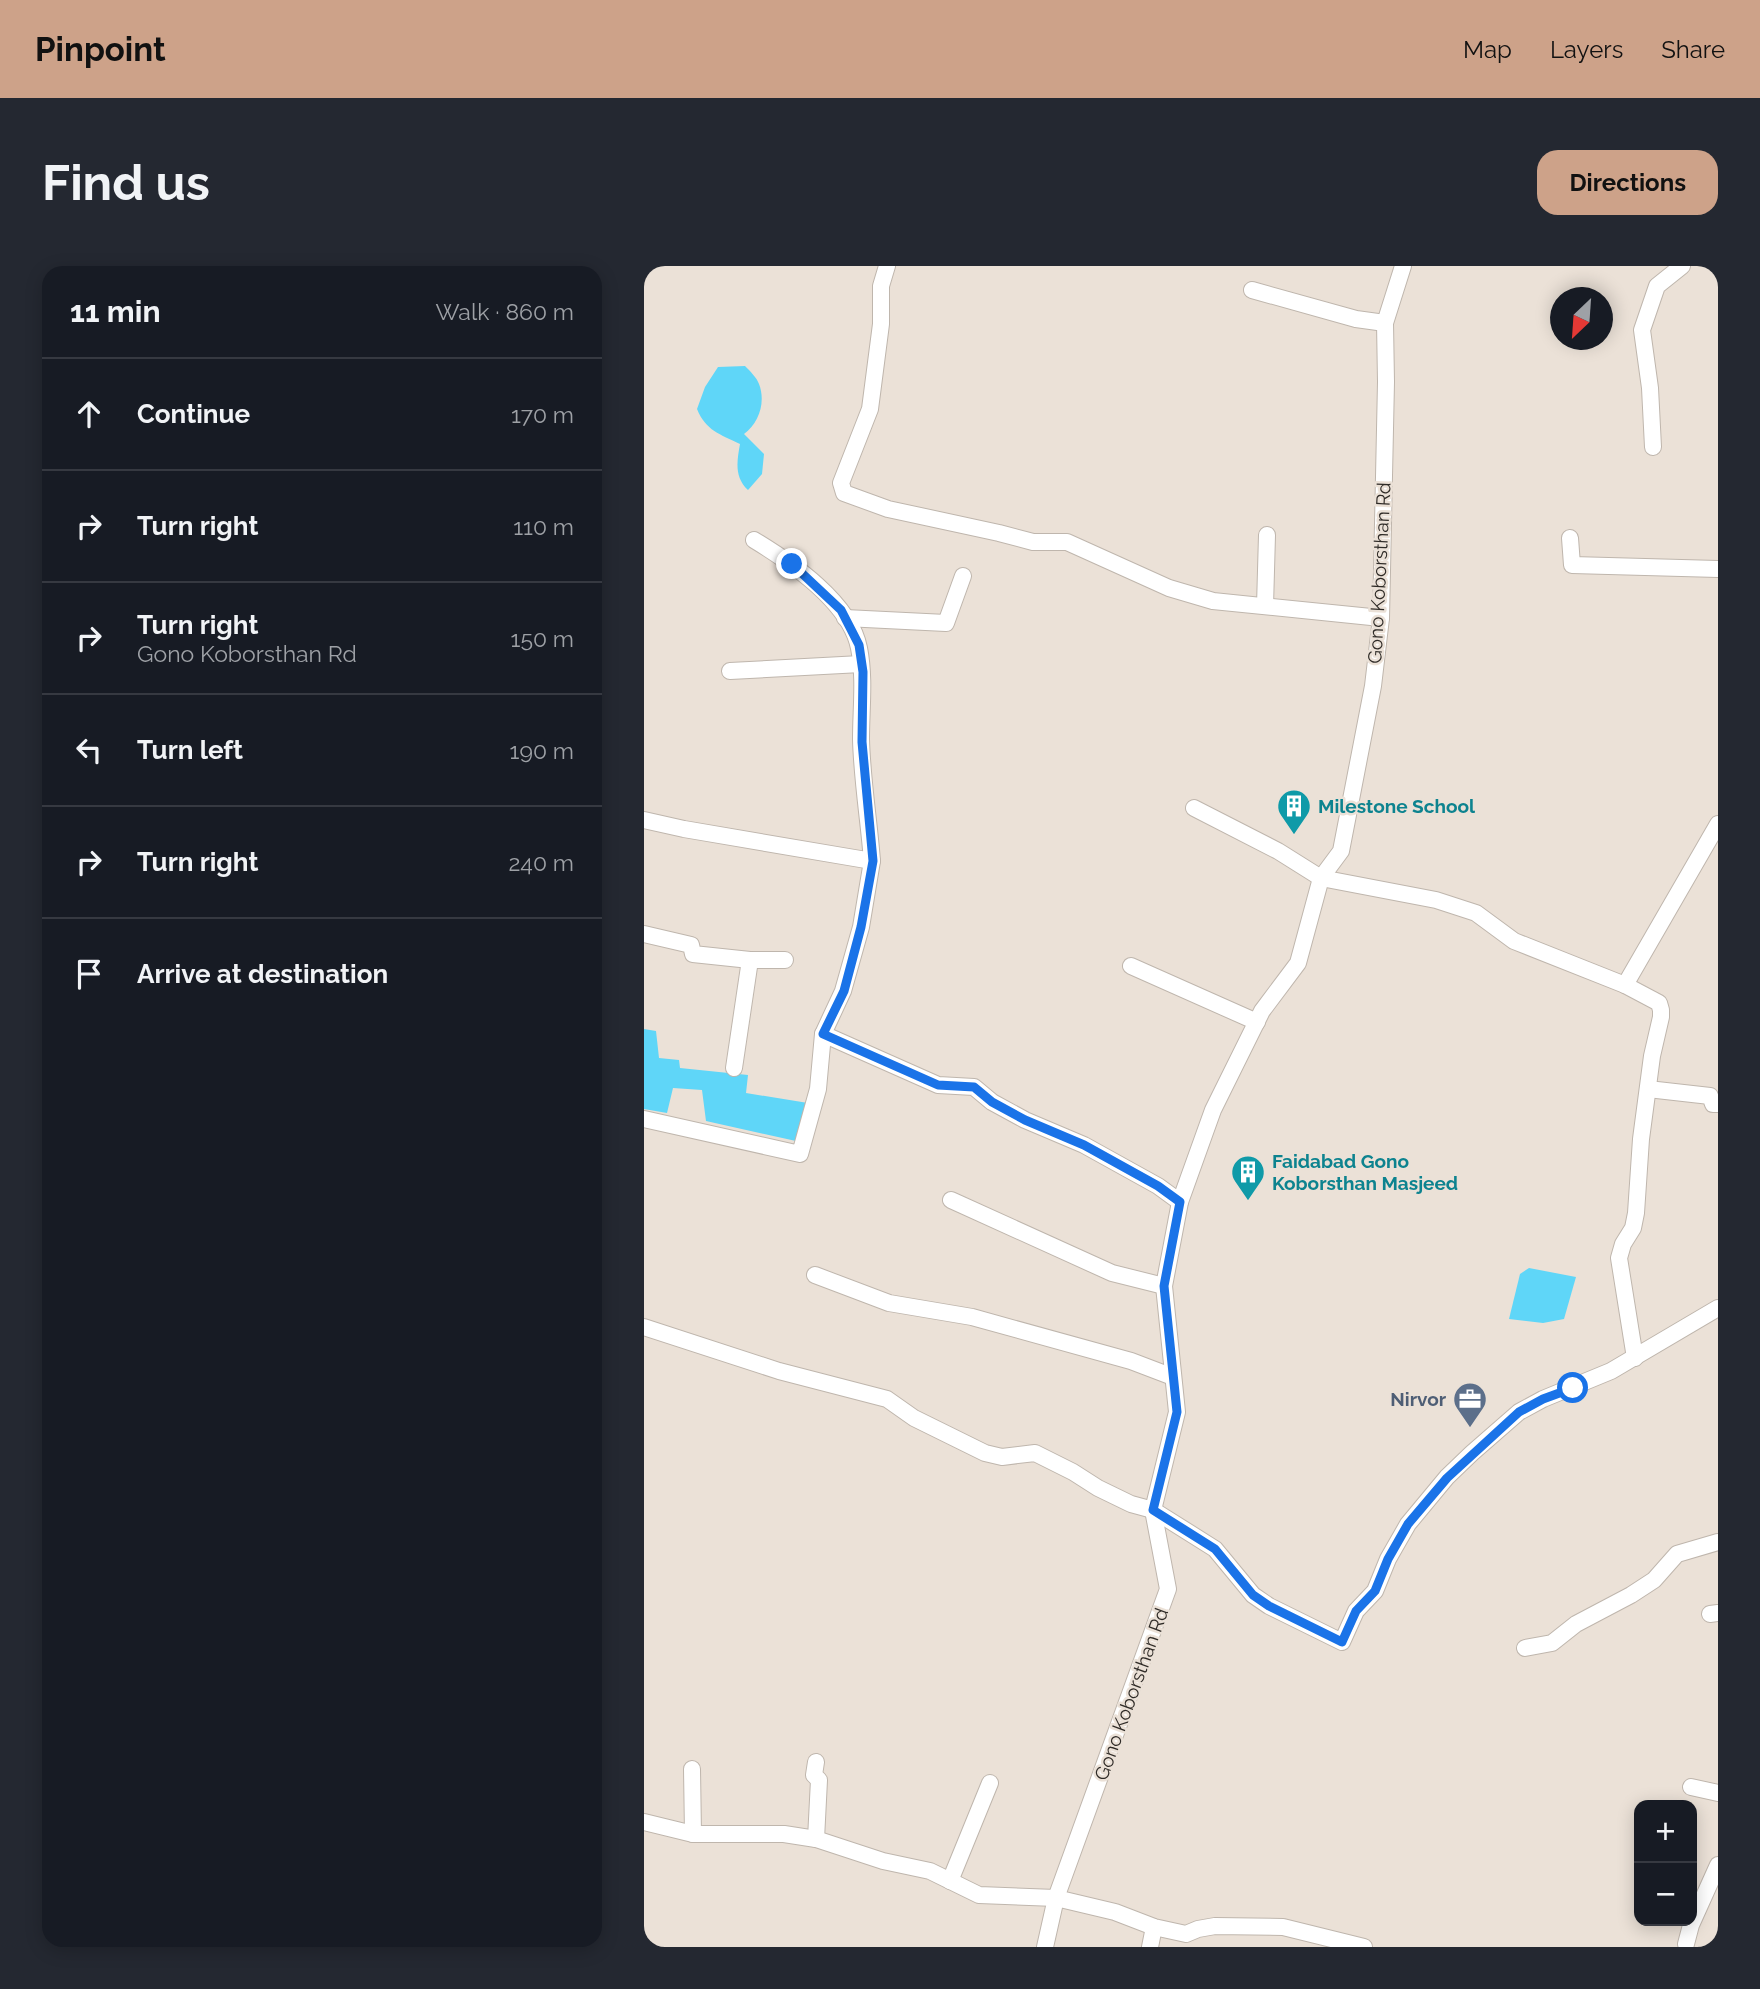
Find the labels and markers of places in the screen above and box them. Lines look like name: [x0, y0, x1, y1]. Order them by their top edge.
building icon: Milestone School: [1275, 787, 1313, 836]
place label: Milestone School: [1318, 795, 1476, 817]
place label: Faidabad Gono Koborsthan Masjeed: [1272, 1150, 1458, 1194]
building icon: Faidabad Gono Koborsthan Masjeed: [1229, 1153, 1267, 1202]
office icon: Nirvor: [1451, 1380, 1489, 1429]
place label: Nirvor: [1390, 1388, 1447, 1410]

